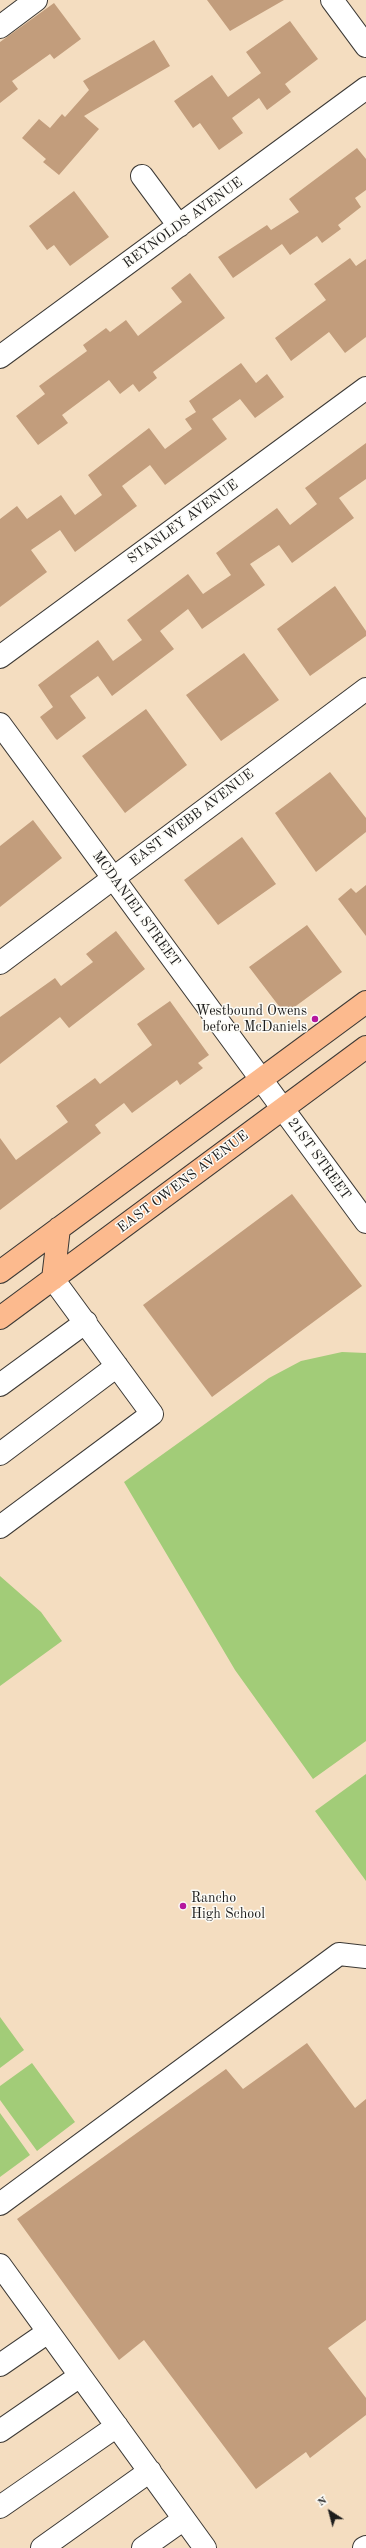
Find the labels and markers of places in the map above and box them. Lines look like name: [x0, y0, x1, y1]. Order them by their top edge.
place label: Westbound Owens before McDaniels: [196, 1003, 307, 1036]
marker: Westbound Owens before McDaniels: [310, 1014, 320, 1024]
place label: Rancho High School: [191, 1890, 265, 1922]
marker: Rancho High School: [178, 1901, 188, 1911]

